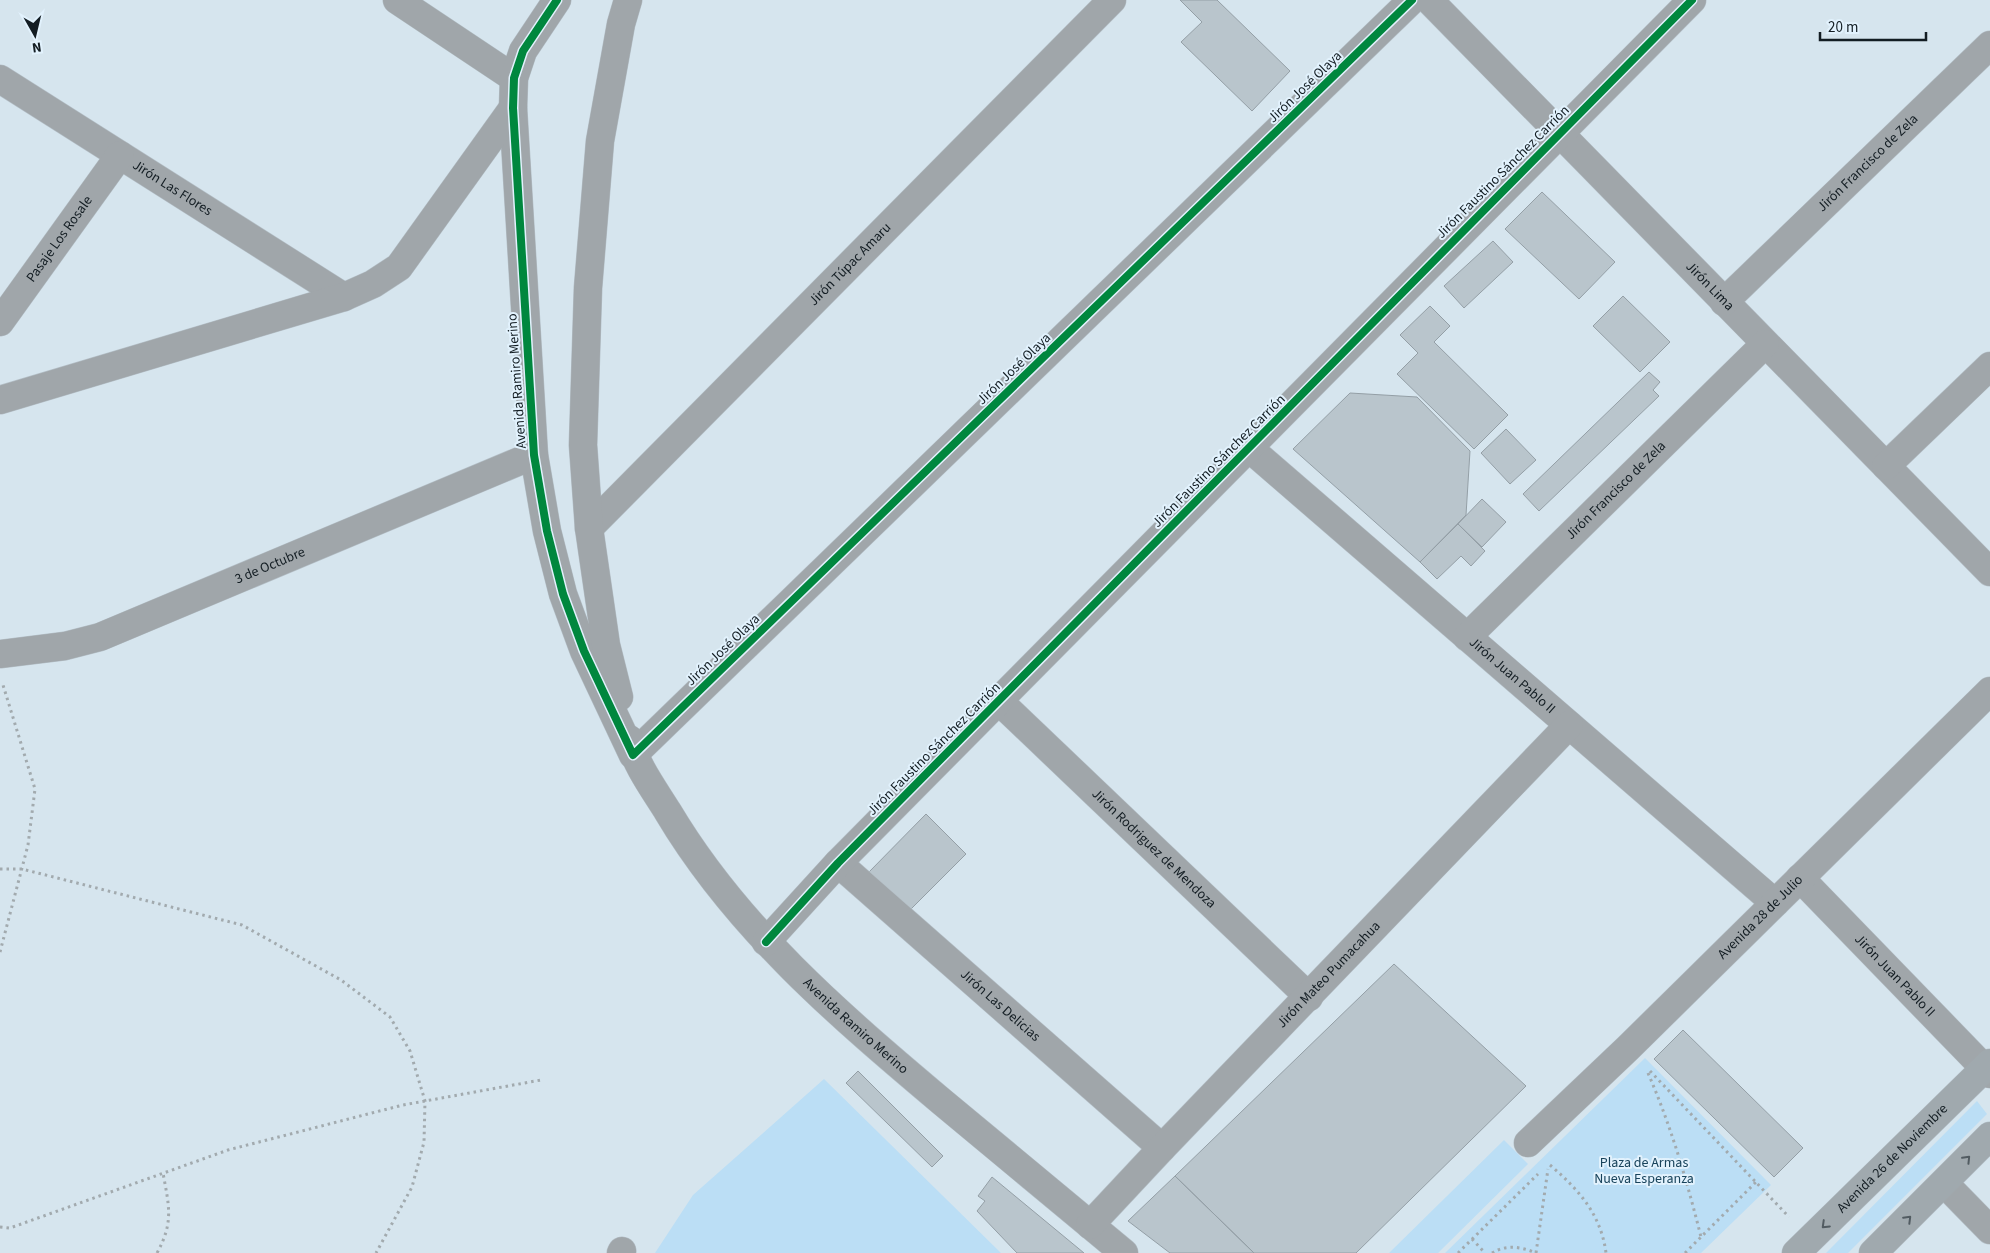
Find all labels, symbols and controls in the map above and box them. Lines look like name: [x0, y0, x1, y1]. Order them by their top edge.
north arrow: [10, 10, 60, 60]
scale bar: [1820, 10, 1926, 42]
text: 20 m: [1828, 17, 1858, 38]
text: N: [31, 36, 43, 57]
street label: Jirón José Olaya: [1264, 46, 1346, 128]
street label: Jirón Faustino Sánchez Carrión: [1432, 101, 1574, 243]
street label: Jirón Francisco de Zela: [1813, 109, 1923, 217]
street label: Jirón Las Flores: [128, 155, 216, 221]
street label: Pasaje Los Rosale: [22, 192, 98, 287]
street label: Jirón Túpac Amaru: [804, 218, 896, 311]
street label: Jirón Lima: [1681, 257, 1739, 315]
street label: Avenida Ramiro Merino: [502, 313, 532, 449]
street label: Jirón José Olaya: [973, 328, 1055, 410]
street label: Jirón Faustino Sánchez Carrión: [1148, 390, 1290, 532]
street label: Jirón Francisco de Zela: [1561, 437, 1671, 544]
street label: 3 de Octubre: [232, 542, 308, 589]
street label: Jirón José Olaya: [682, 609, 764, 691]
street label: Jirón Juan Pablo II: [1465, 633, 1560, 719]
street label: Jirón Faustino Sánchez Carrión: [863, 678, 1005, 820]
street label: Jirón Rodriguez de Mendoza: [1087, 784, 1220, 913]
street label: Avenida 28 de Julio: [1713, 871, 1808, 964]
street label: Jirón Mateo Pumacahua: [1272, 917, 1385, 1033]
street label: Jirón Juan Pablo II: [1850, 930, 1940, 1022]
street label: Jirón Las Delicias: [956, 965, 1045, 1047]
street label: Avenida Ramiro Merino: [798, 974, 913, 1079]
street label: Avenida 26 de Noviembre: [1832, 1099, 1953, 1218]
park label: Plaza de Armas Nueva Esperanza: [1594, 1153, 1694, 1189]
one-way arrow: [1961, 1156, 1970, 1165]
one-way arrow: [1902, 1216, 1911, 1225]
one-way arrow: [1821, 1219, 1830, 1228]

